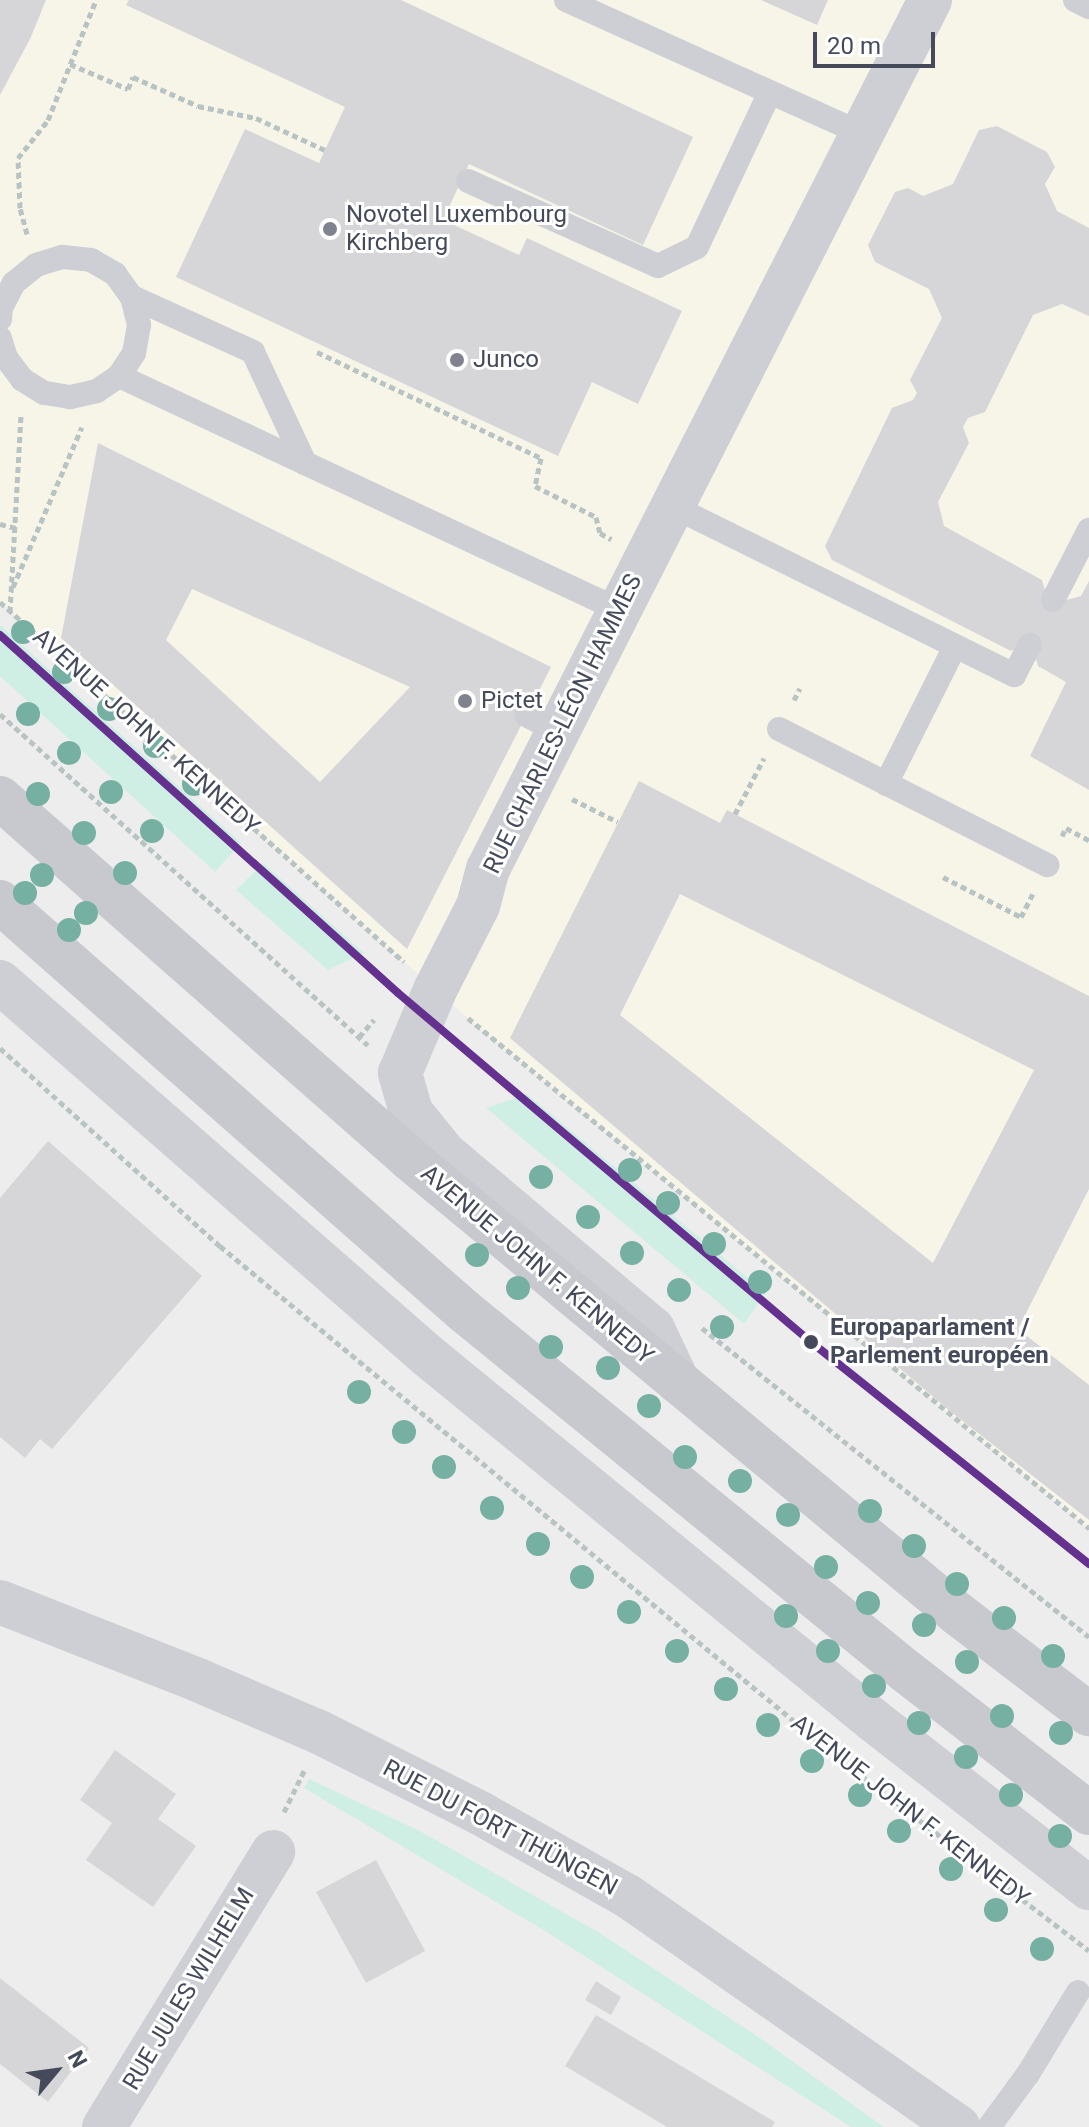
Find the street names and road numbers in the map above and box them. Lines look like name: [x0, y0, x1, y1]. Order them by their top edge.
street label: RUE CHARLES-LÉON HAMMES: [478, 570, 648, 878]
street label: AVENUE JOHN F. KENNEDY: [27, 623, 265, 841]
street label: AVENUE JOHN F. KENNEDY: [415, 1159, 659, 1371]
street label: AVENUE JOHN F. KENNEDY: [785, 1709, 1035, 1913]
street label: RUE DU FORT THÜNGEN: [377, 1754, 623, 1902]
street label: RUE JULES WILHELM: [117, 1883, 261, 2095]

